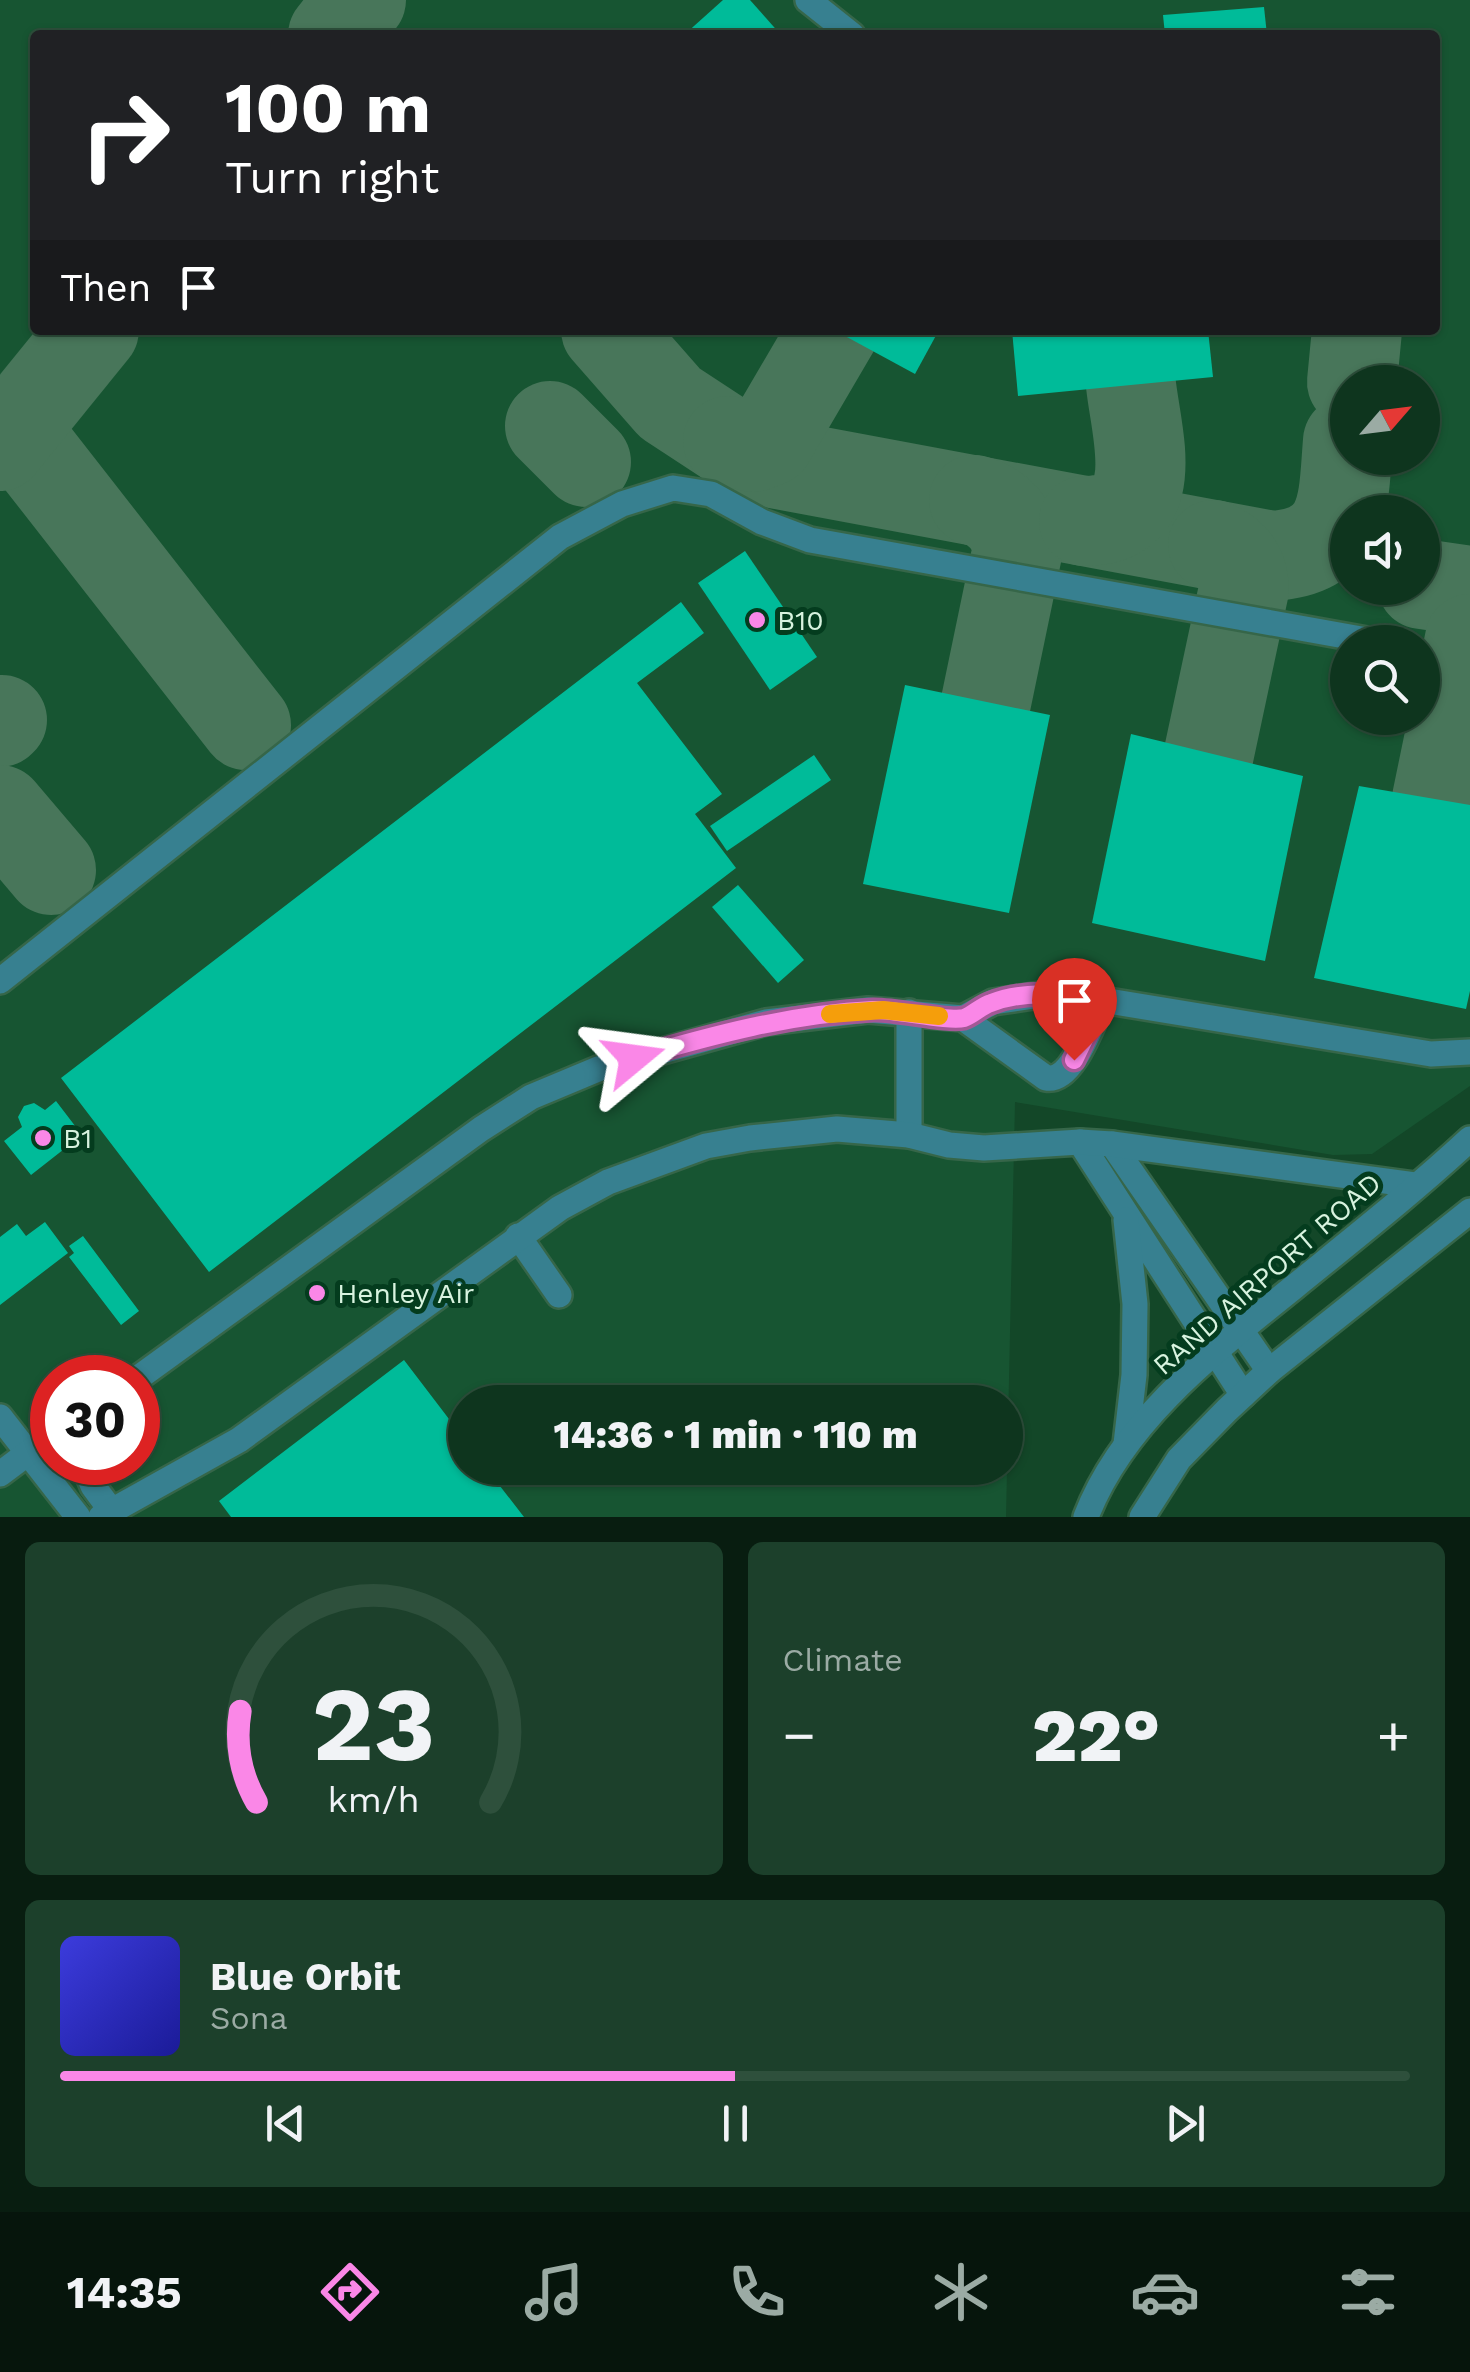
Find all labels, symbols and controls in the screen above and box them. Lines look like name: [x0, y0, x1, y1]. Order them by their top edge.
text: 100 m: [225, 67, 431, 149]
icon: right: [60, 70, 190, 200]
text: Turn right: [225, 151, 439, 204]
icon: arrive: [171, 260, 226, 315]
text: Then: [60, 266, 151, 310]
north arrow: [1330, 365, 1440, 475]
map controls: [1330, 365, 1440, 735]
button: sound: [1330, 495, 1440, 605]
place label: B10: [777, 604, 824, 637]
marker: B10: [746, 609, 768, 631]
button: search: [1330, 625, 1440, 735]
pin: [1032, 958, 1117, 1061]
icon: arrive: [1047, 973, 1102, 1028]
position arrow: [582, 1006, 686, 1110]
place label: B1: [63, 1122, 92, 1155]
marker: B1: [32, 1127, 54, 1149]
street label: RAND AIRPORT ROAD: [1146, 1166, 1388, 1382]
place label: Henley Air: [337, 1277, 474, 1310]
marker: Henley Air: [306, 1282, 328, 1304]
speed limit sign: 30: [30, 1355, 160, 1485]
text: 14:36 · 1 min · 110 m: [553, 1413, 918, 1457]
text: Climate: [783, 1641, 903, 1679]
text: 23: [312, 1663, 436, 1785]
text: 22°: [1032, 1691, 1160, 1779]
text: −: [783, 1703, 816, 1767]
text: +: [1377, 1703, 1410, 1767]
text: km/h: [328, 1779, 420, 1821]
text: Blue Orbit: [210, 1955, 401, 1999]
text: Sona: [210, 1999, 288, 2037]
icon: previous: [258, 2096, 313, 2151]
icon: pause: [708, 2096, 763, 2151]
icon: next: [1158, 2096, 1213, 2151]
icon: directions: [315, 2257, 385, 2327]
icon: music: [519, 2257, 589, 2327]
icon: phone: [722, 2257, 792, 2327]
icon: climate: [926, 2257, 996, 2327]
icon: car: [1130, 2257, 1200, 2327]
icon: filters: [1333, 2257, 1403, 2327]
text: 14:35: [67, 2266, 182, 2319]

